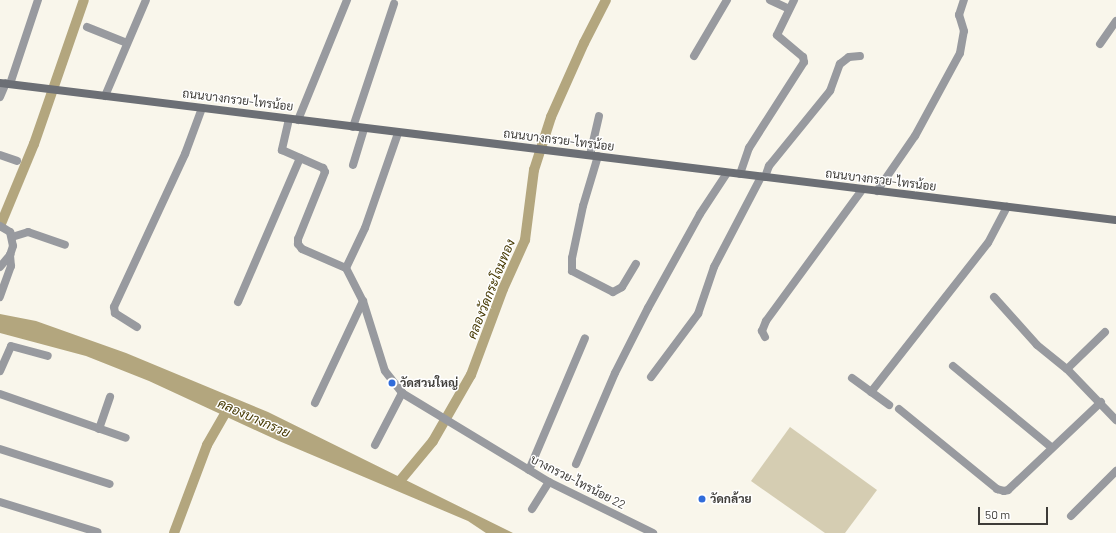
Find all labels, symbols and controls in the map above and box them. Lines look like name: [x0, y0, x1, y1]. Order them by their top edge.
street label: ถนนบางกรวย-ไทรน้อย: [182, 86, 294, 114]
street label: ถนนบางกรวย-ไทรน้อย: [503, 126, 615, 154]
street label: ถนนบางกรวย-ไทรน้อย: [825, 166, 937, 194]
water label: คลองวัดกระโจมทอง: [464, 237, 518, 341]
place label: วัดสวนใหญ่: [400, 376, 458, 390]
marker: วัดสวนใหญ่: [387, 378, 397, 388]
water label: คลองบางกรวย: [215, 395, 293, 441]
street label: บางกรวย-ไทรน้อย 22: [528, 452, 628, 512]
place label: วัดกล้วย: [710, 492, 752, 506]
marker: วัดกล้วย: [697, 494, 707, 504]
scale bar: [980, 499, 1050, 525]
text: 50 m: [985, 507, 1010, 521]

